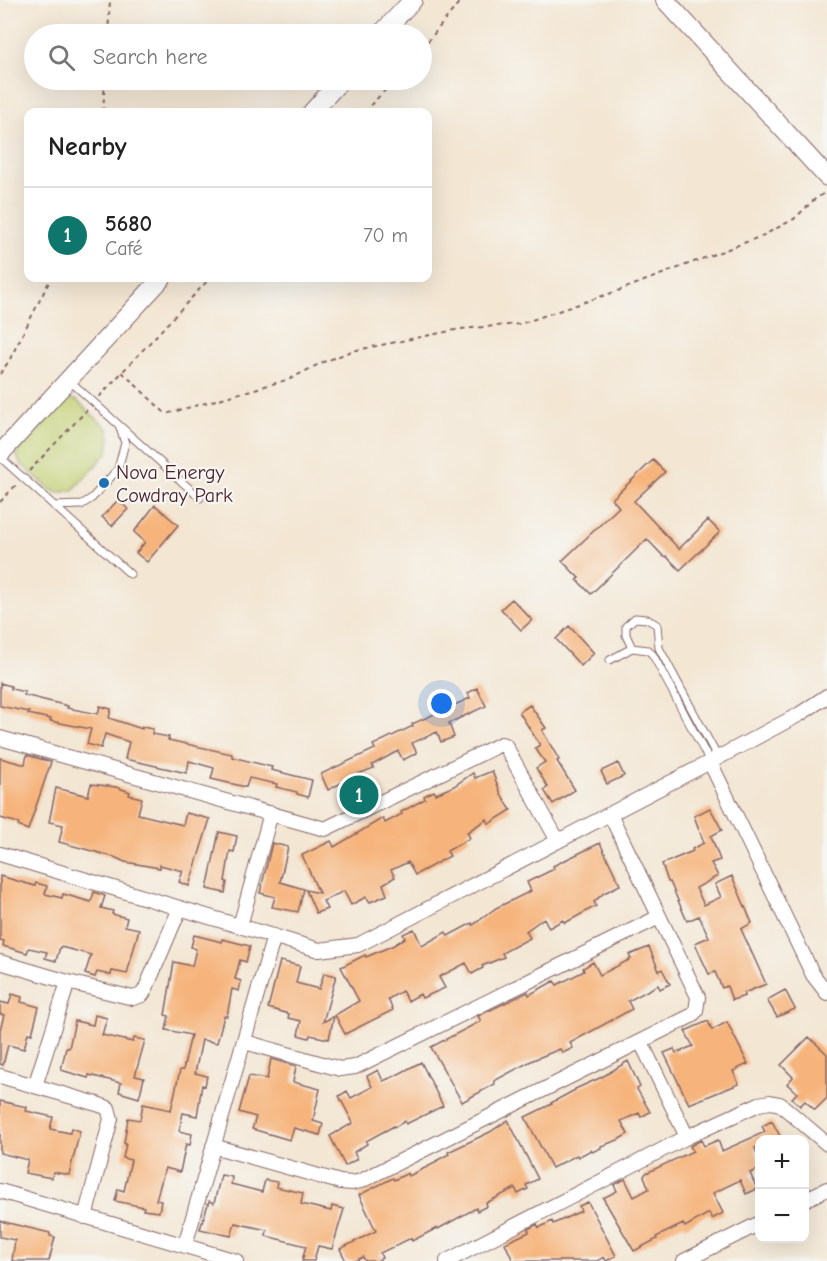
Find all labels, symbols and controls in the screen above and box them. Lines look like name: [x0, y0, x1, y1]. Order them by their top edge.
search box: [24, 24, 432, 90]
icon: search: [45, 41, 78, 74]
text: Search here: [93, 44, 208, 70]
text: Nearby: [48, 132, 127, 162]
text: 5680: [105, 211, 152, 237]
text: 1: [64, 224, 71, 247]
text: 70 m: [363, 224, 408, 247]
text: Café: [105, 237, 143, 260]
place label: Nova Energy Cowdray Park: [116, 461, 233, 507]
marker: Nova Energy Cowdray Park: [97, 476, 111, 490]
your location: [427, 689, 456, 718]
pin: 1: [340, 772, 378, 818]
map controls: [755, 1135, 809, 1243]
button: +: [755, 1135, 809, 1189]
button: −: [755, 1189, 809, 1243]

